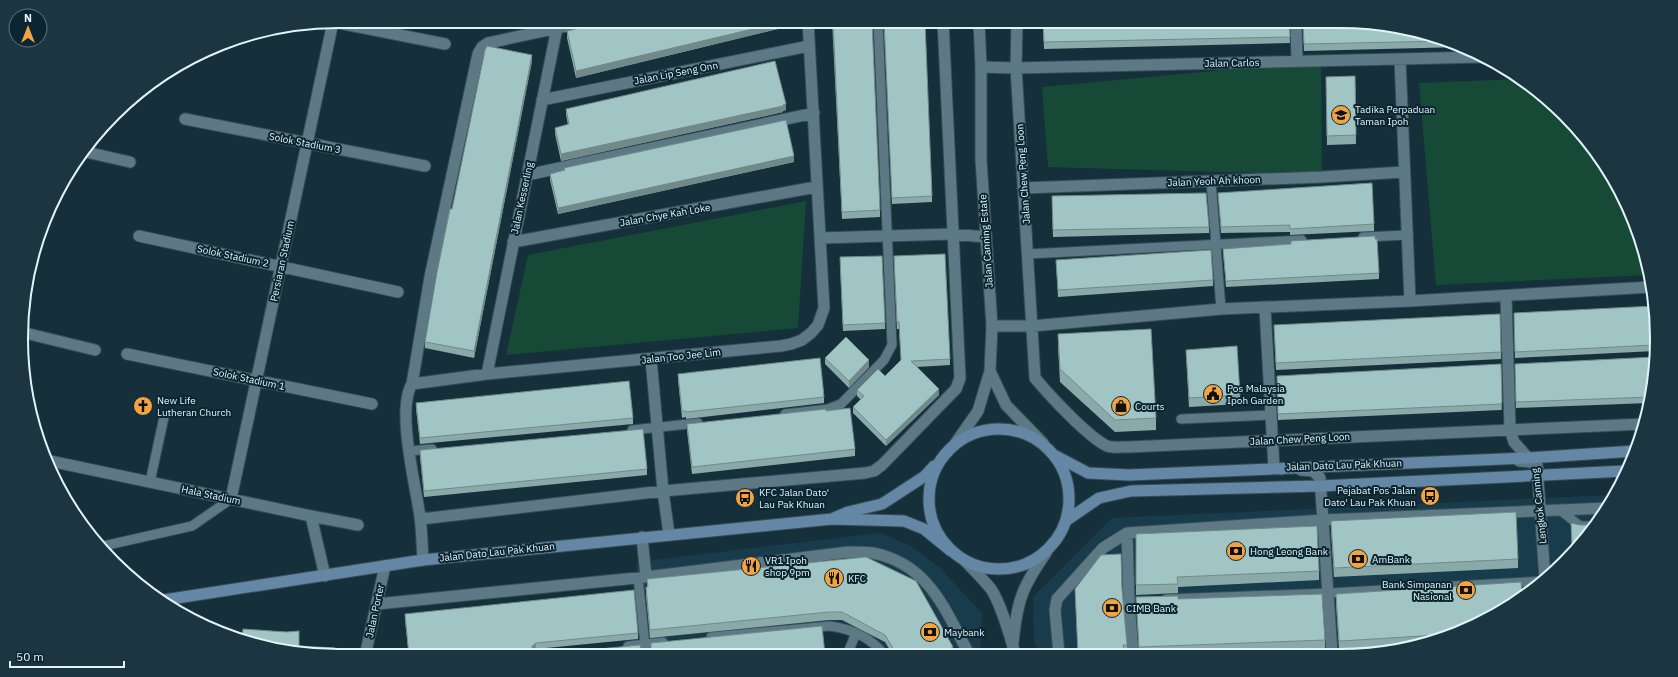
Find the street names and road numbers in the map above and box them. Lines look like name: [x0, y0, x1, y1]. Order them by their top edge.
street label: Jalan Carlos: [1204, 56, 1260, 70]
street label: Jalan Lip Seng Onn: [633, 58, 719, 88]
street label: Jalan Chew Peng Loon: [1013, 123, 1033, 225]
street label: Solok Stadium 3: [268, 130, 342, 156]
street label: Jalan Kesserling: [508, 160, 536, 235]
street label: Jalan Yeoh Ah khoon: [1167, 173, 1261, 189]
street label: Jalan Canning Estate: [976, 193, 996, 288]
street label: Jalan Chye Kah Loke: [619, 201, 712, 229]
street label: Persiaran Stadium: [267, 219, 297, 303]
street label: Solok Stadium 2: [196, 242, 270, 270]
street label: Jalan Too Jee Lim: [641, 345, 721, 367]
street label: Solok Stadium 1: [212, 365, 286, 393]
street label: Jalan Chew Peng Loon: [1250, 430, 1350, 448]
street label: Jalan Dato Lau Pak Khuan: [1286, 456, 1402, 474]
street label: Lengkok Canning: [1528, 467, 1549, 545]
street label: Hala Stadium: [180, 482, 242, 508]
street label: Jalan Dato Lau Pak Khuan: [439, 539, 555, 565]
street label: Jalan Porter: [363, 583, 387, 639]

